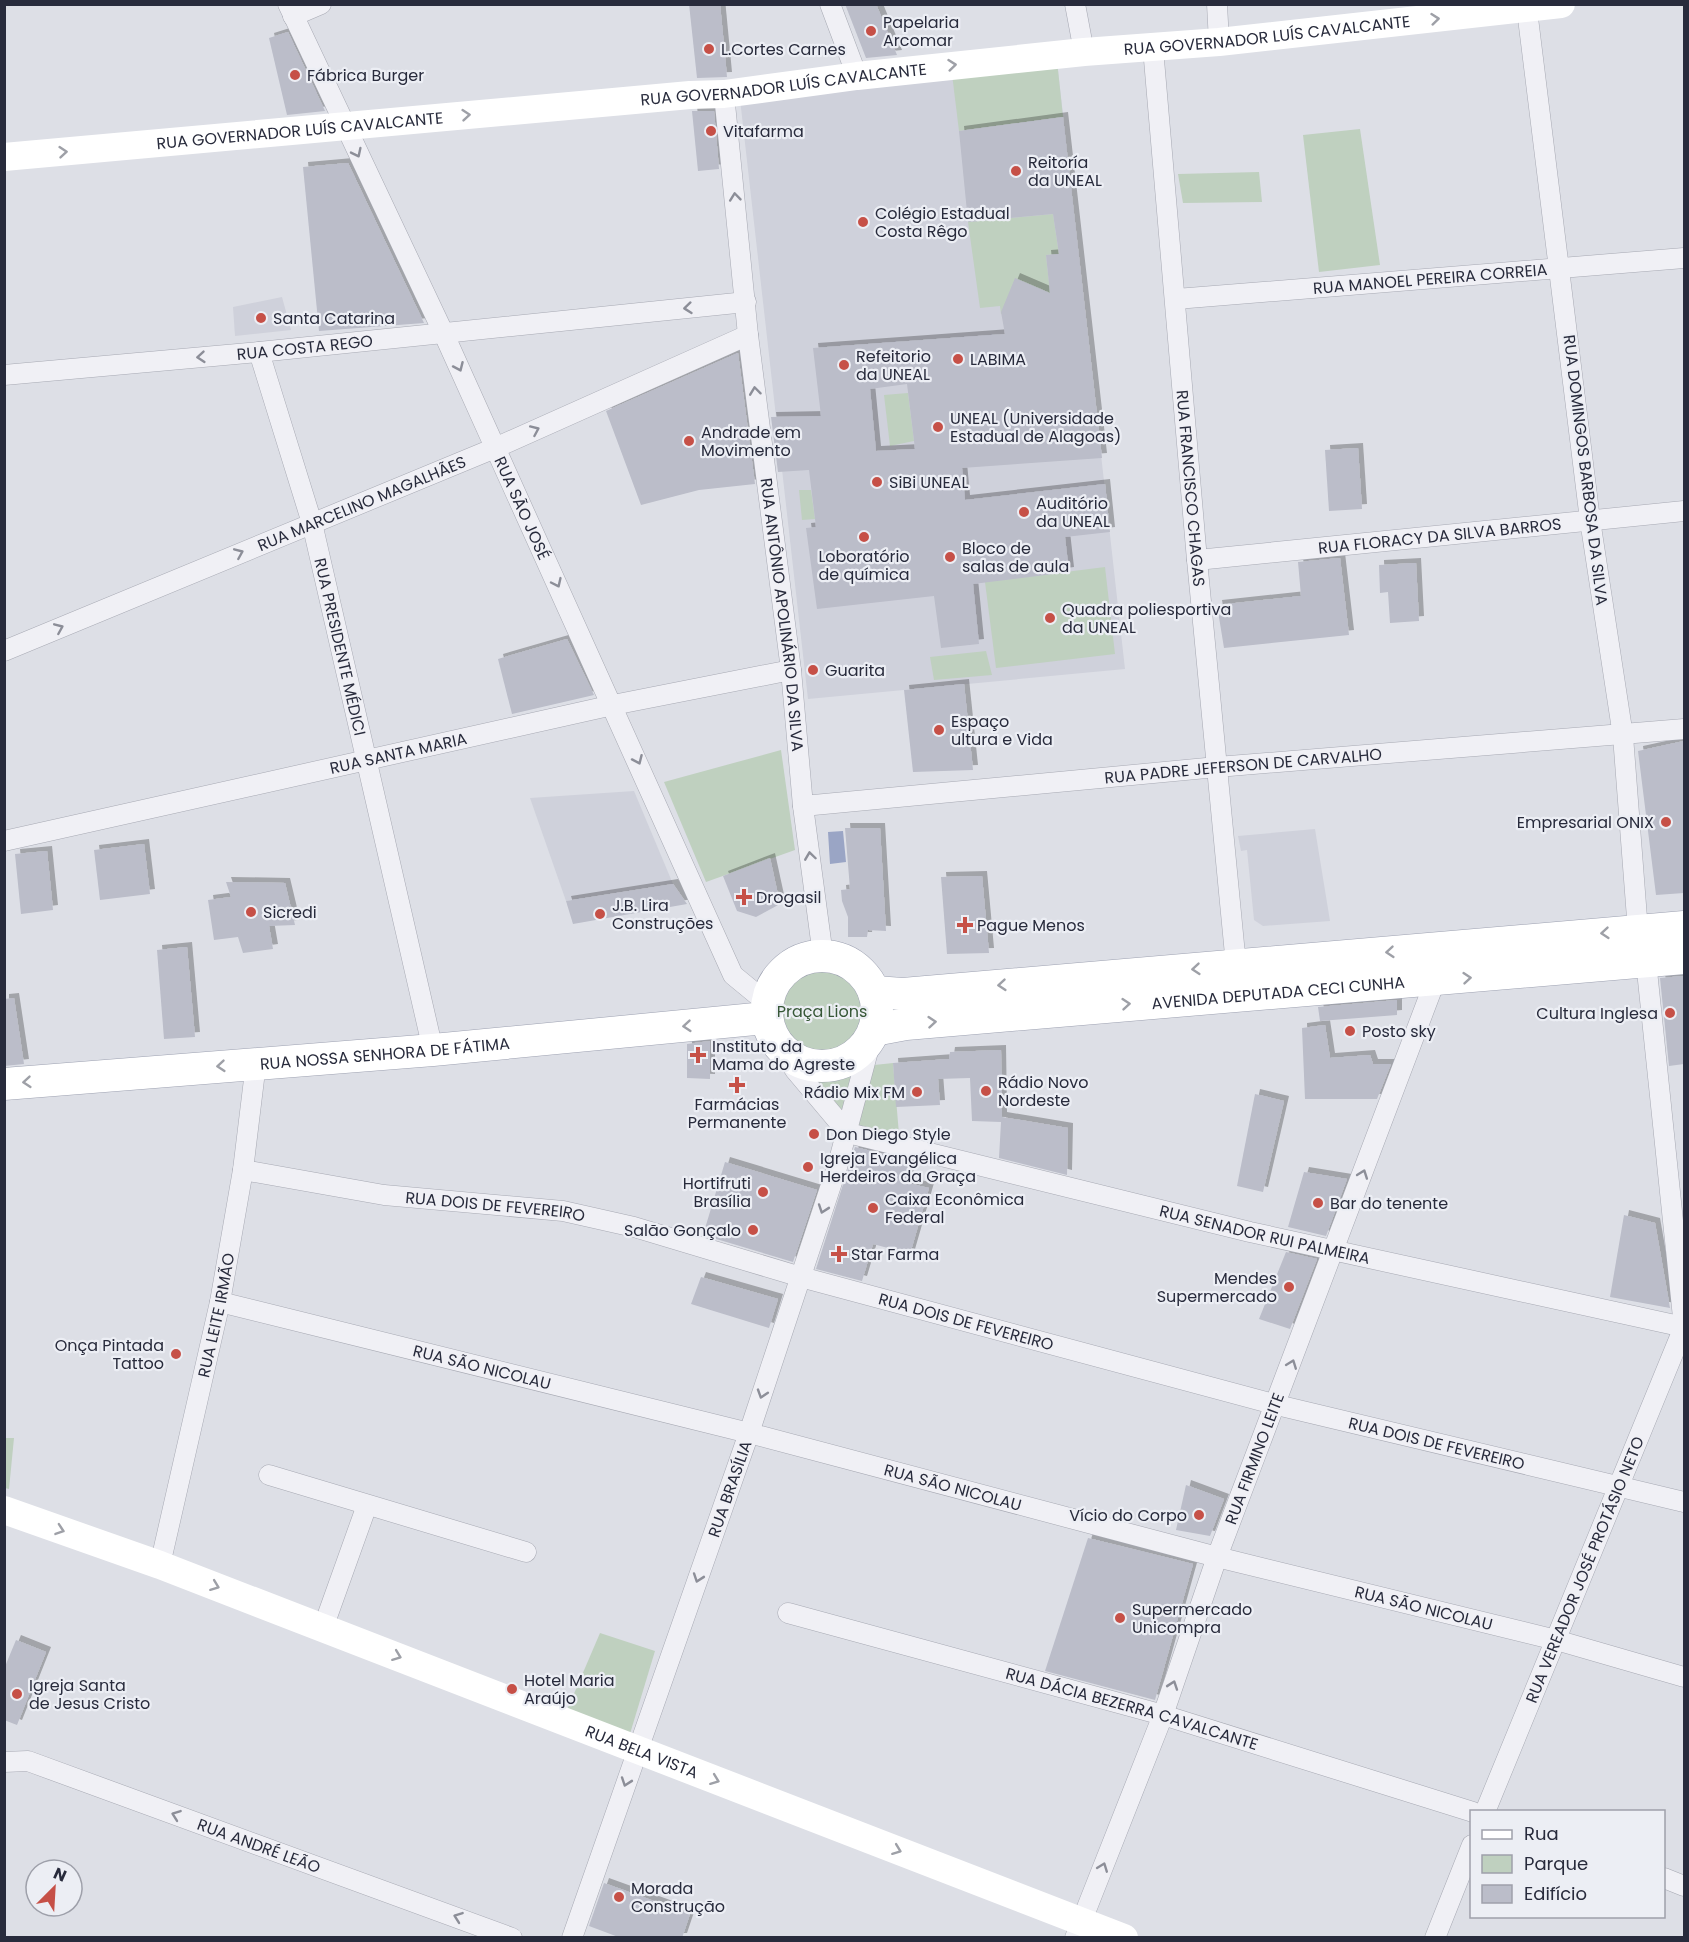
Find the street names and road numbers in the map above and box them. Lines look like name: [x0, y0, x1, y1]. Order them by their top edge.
street label: RUA GOVERNADOR LUÍS CAVALCANTE: [1123, 10, 1411, 61]
street label: RUA GOVERNADOR LUÍS CAVALCANTE: [640, 58, 928, 111]
street label: RUA GOVERNADOR LUÍS CAVALCANTE: [156, 106, 444, 155]
street label: RUA MANOEL PEREIRA CORREIA: [1312, 258, 1548, 300]
street label: RUA COSTA REGO: [236, 329, 374, 366]
street label: RUA DOMINGOS BARBOSA DA SILVA: [1557, 333, 1614, 607]
street label: RUA FRANCISCO CHAGAS: [1170, 389, 1211, 588]
street label: RUA MARCELINO MAGALHÃES: [254, 450, 470, 557]
street label: RUA SÃO JOSÉ: [489, 453, 555, 564]
street label: RUA ANTÔNIO APOLINÁRIO DA SILVA: [754, 477, 809, 753]
street label: RUA FLORACY DA SILVA BARROS: [1317, 512, 1563, 560]
street label: RUA PRESIDENTE MÉDICI: [308, 556, 371, 738]
street label: RUA SANTA MARIA: [328, 727, 469, 780]
street label: RUA PADRE JEFERSON DE CARVALHO: [1103, 743, 1383, 790]
street label: AVENIDA DEPUTADA CECI CUNHA: [1150, 971, 1406, 1015]
street label: RUA NOSSA SENHORA DE FÁTIMA: [259, 1032, 511, 1076]
street label: RUA DOIS DE FEVEREIRO: [404, 1186, 587, 1228]
street label: RUA SENADOR RUI PALMEIRA: [1157, 1199, 1372, 1270]
street label: RUA LEITE IRMÃO: [192, 1251, 240, 1380]
street label: RUA DOIS DE FEVEREIRO: [876, 1287, 1056, 1356]
street label: RUA SÃO NICOLAU: [411, 1339, 553, 1396]
street label: RUA FIRMINO LEITE: [1219, 1390, 1290, 1528]
street label: RUA DOIS DE FEVEREIRO: [1346, 1411, 1527, 1476]
street label: RUA VEREADOR JOSÉ PROTÁSIO NETO: [1520, 1433, 1650, 1707]
street label: RUA BRASÍLIA: [702, 1437, 758, 1540]
street label: RUA SÃO NICOLAU: [882, 1458, 1024, 1517]
street label: RUA SÃO NICOLAU: [1352, 1580, 1495, 1636]
street label: RUA DÁCIA BEZERRA CAVALCANTE: [1003, 1662, 1261, 1756]
street label: RUA BELA VISTA: [582, 1720, 702, 1784]
street label: RUA ANDRÉ LEÃO: [194, 1813, 324, 1879]

